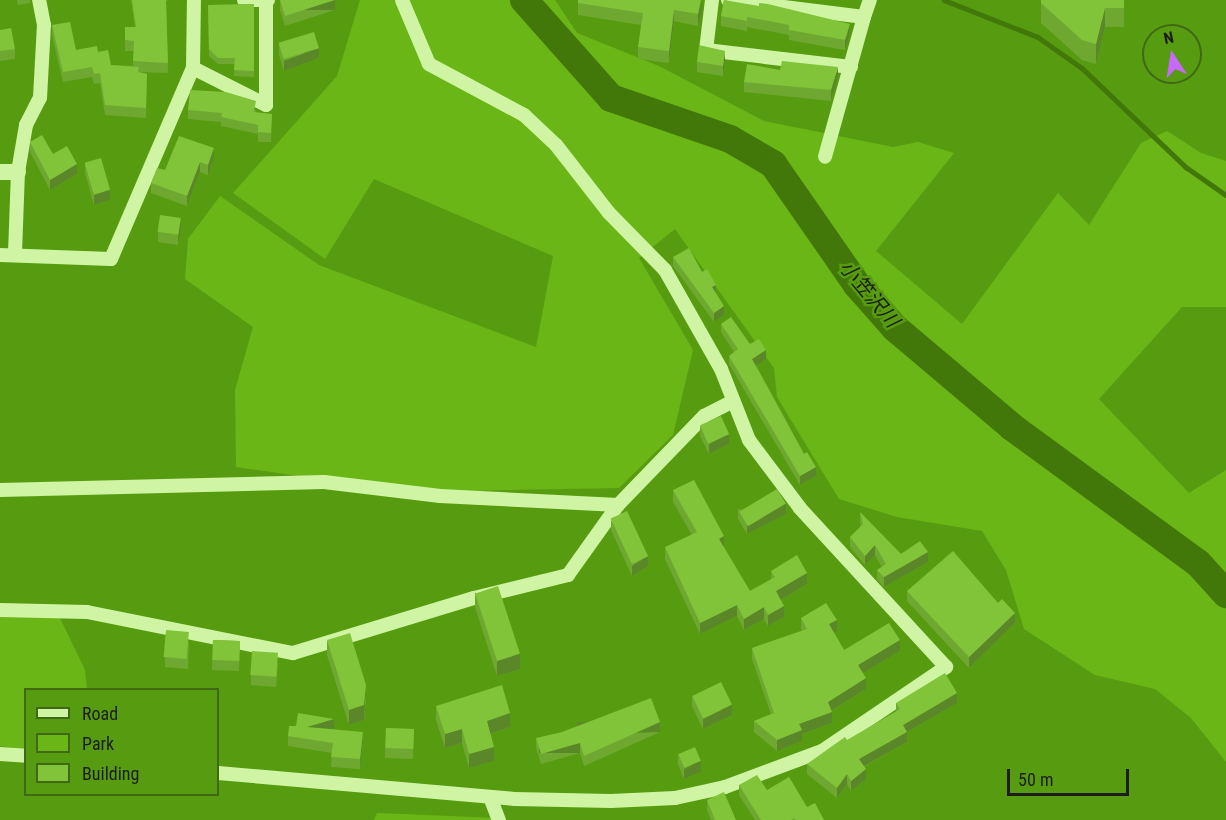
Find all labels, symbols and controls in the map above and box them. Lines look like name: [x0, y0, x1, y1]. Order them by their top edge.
north arrow: [1142, 24, 1202, 84]
text: N: [1162, 28, 1175, 48]
water label: 小笠沢川: [834, 256, 904, 332]
legend: [24, 688, 219, 796]
text: Road: [82, 703, 118, 724]
text: Park: [82, 733, 114, 754]
scale bar: [1010, 757, 1132, 795]
text: Building: [82, 763, 139, 784]
text: 50 m: [1018, 769, 1053, 790]

